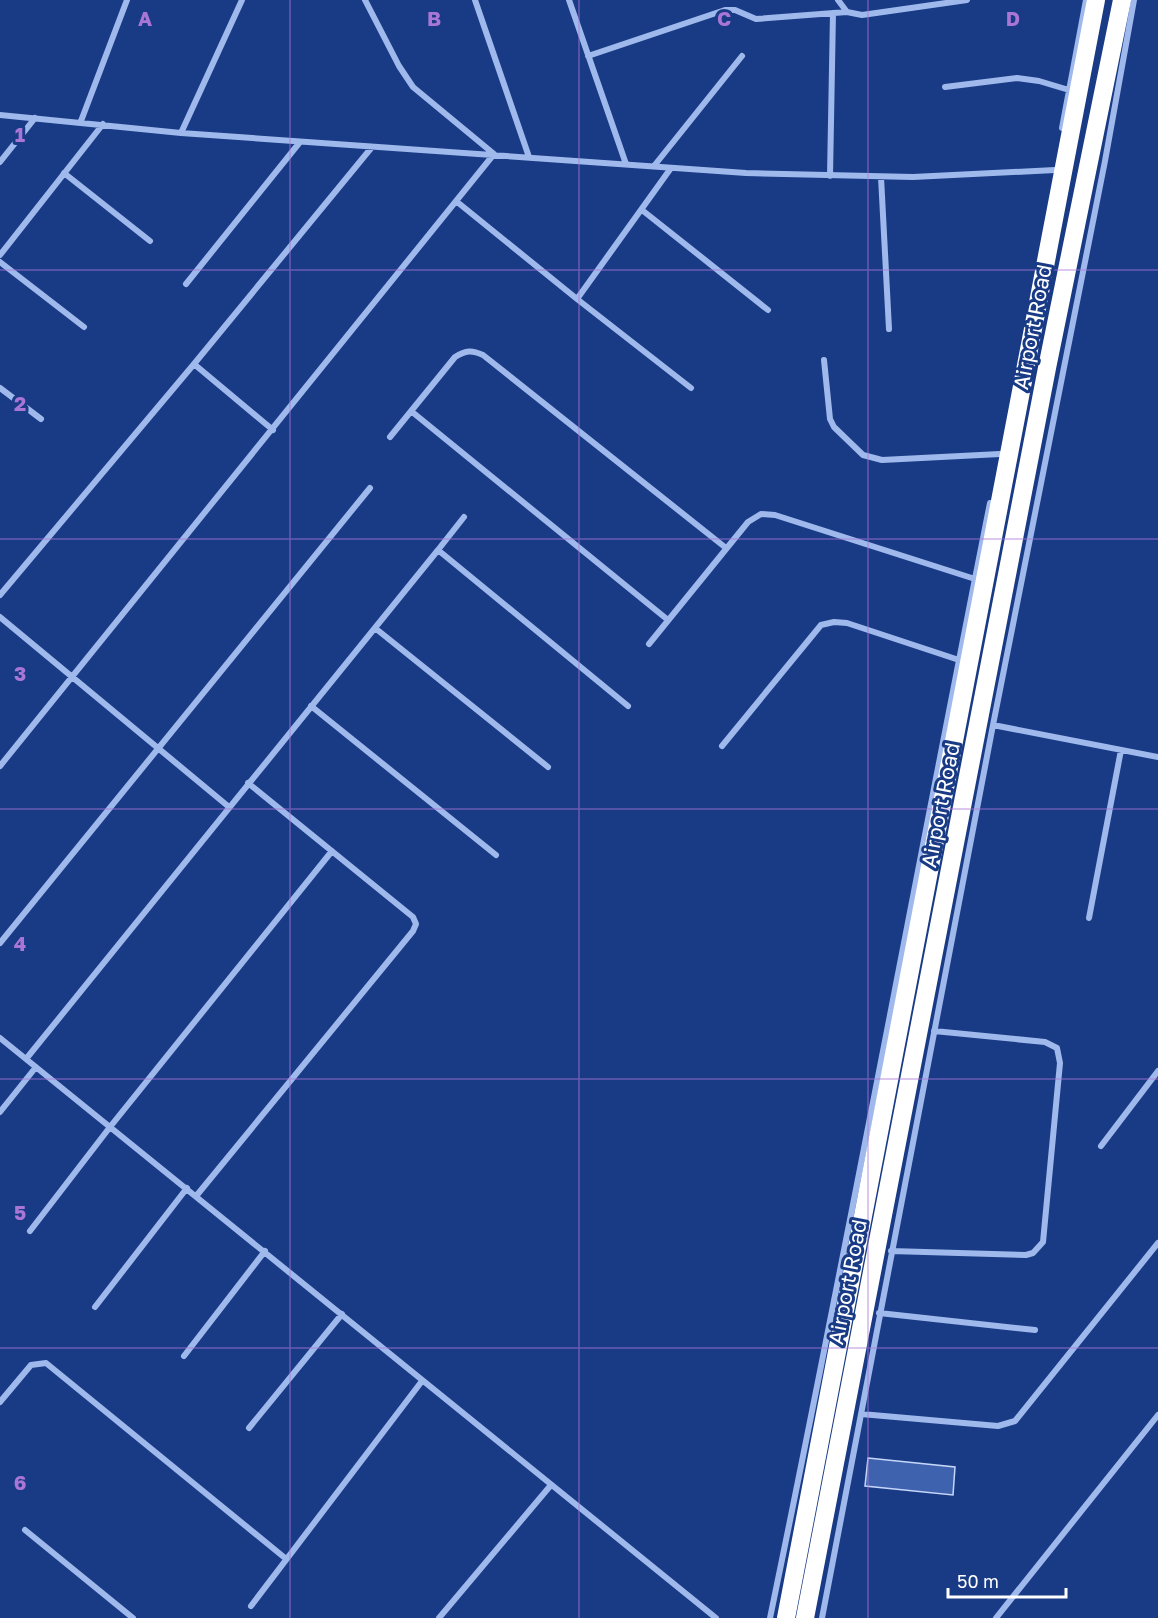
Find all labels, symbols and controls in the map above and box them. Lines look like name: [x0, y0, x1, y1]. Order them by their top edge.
text: A: [138, 6, 152, 30]
text: B: [427, 6, 441, 30]
text: C: [717, 6, 731, 30]
text: D: [1006, 6, 1020, 30]
text: 1: [15, 122, 25, 146]
street label: Airport Road: [1007, 262, 1057, 392]
text: 2: [14, 391, 26, 415]
text: 3: [14, 661, 26, 685]
street label: Airport Road: [915, 740, 965, 870]
text: 4: [14, 931, 26, 955]
text: 5: [14, 1200, 26, 1224]
street label: Airport Road: [822, 1217, 872, 1347]
text: 6: [14, 1470, 26, 1494]
scale bar: [948, 1561, 1066, 1599]
text: 50 m: [957, 1570, 999, 1592]

